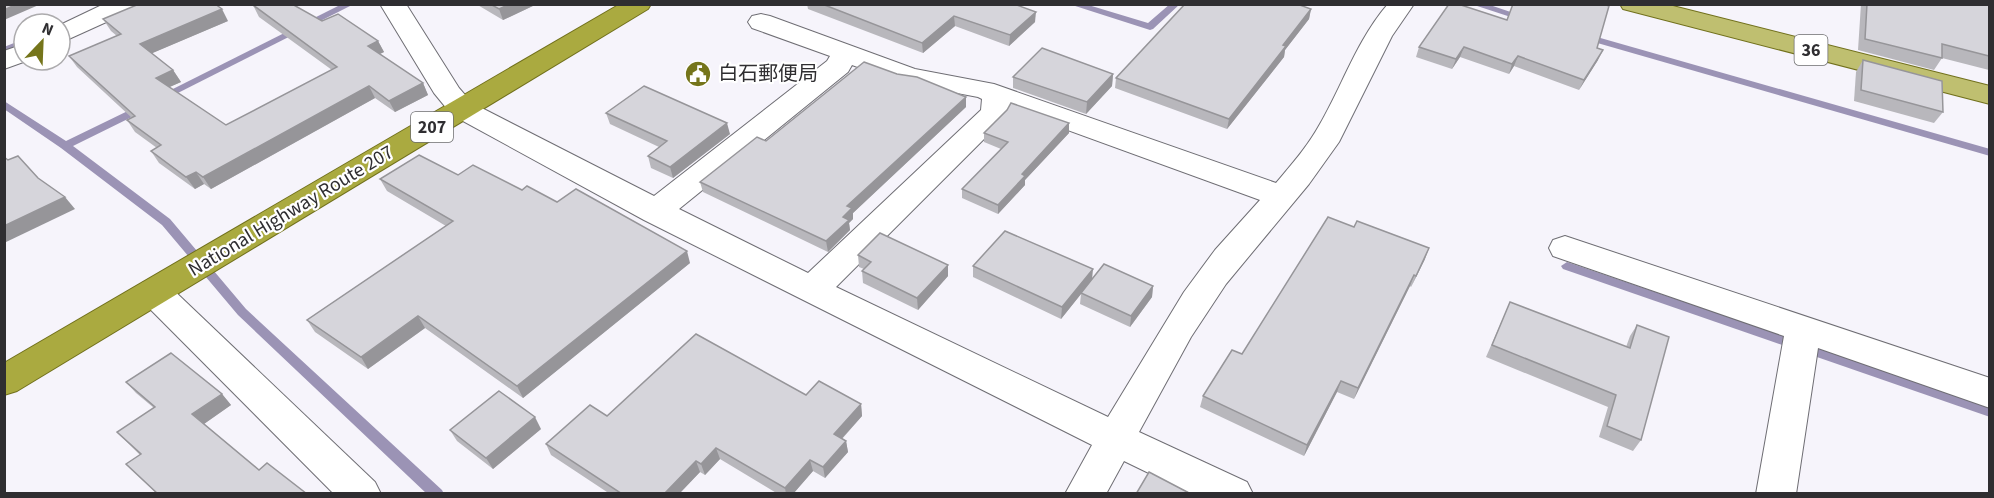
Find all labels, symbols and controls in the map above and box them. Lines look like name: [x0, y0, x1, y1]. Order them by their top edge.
north arrow: [12, 12, 72, 72]
text: N: [38, 17, 57, 41]
road number: 36: [1794, 35, 1828, 65]
public building icon: 白石郵便局: [683, 59, 713, 89]
place label: 白石郵便局: [718, 60, 818, 88]
road number: 207: [411, 112, 453, 142]
street label: National Highway Route 207: [183, 138, 399, 284]

